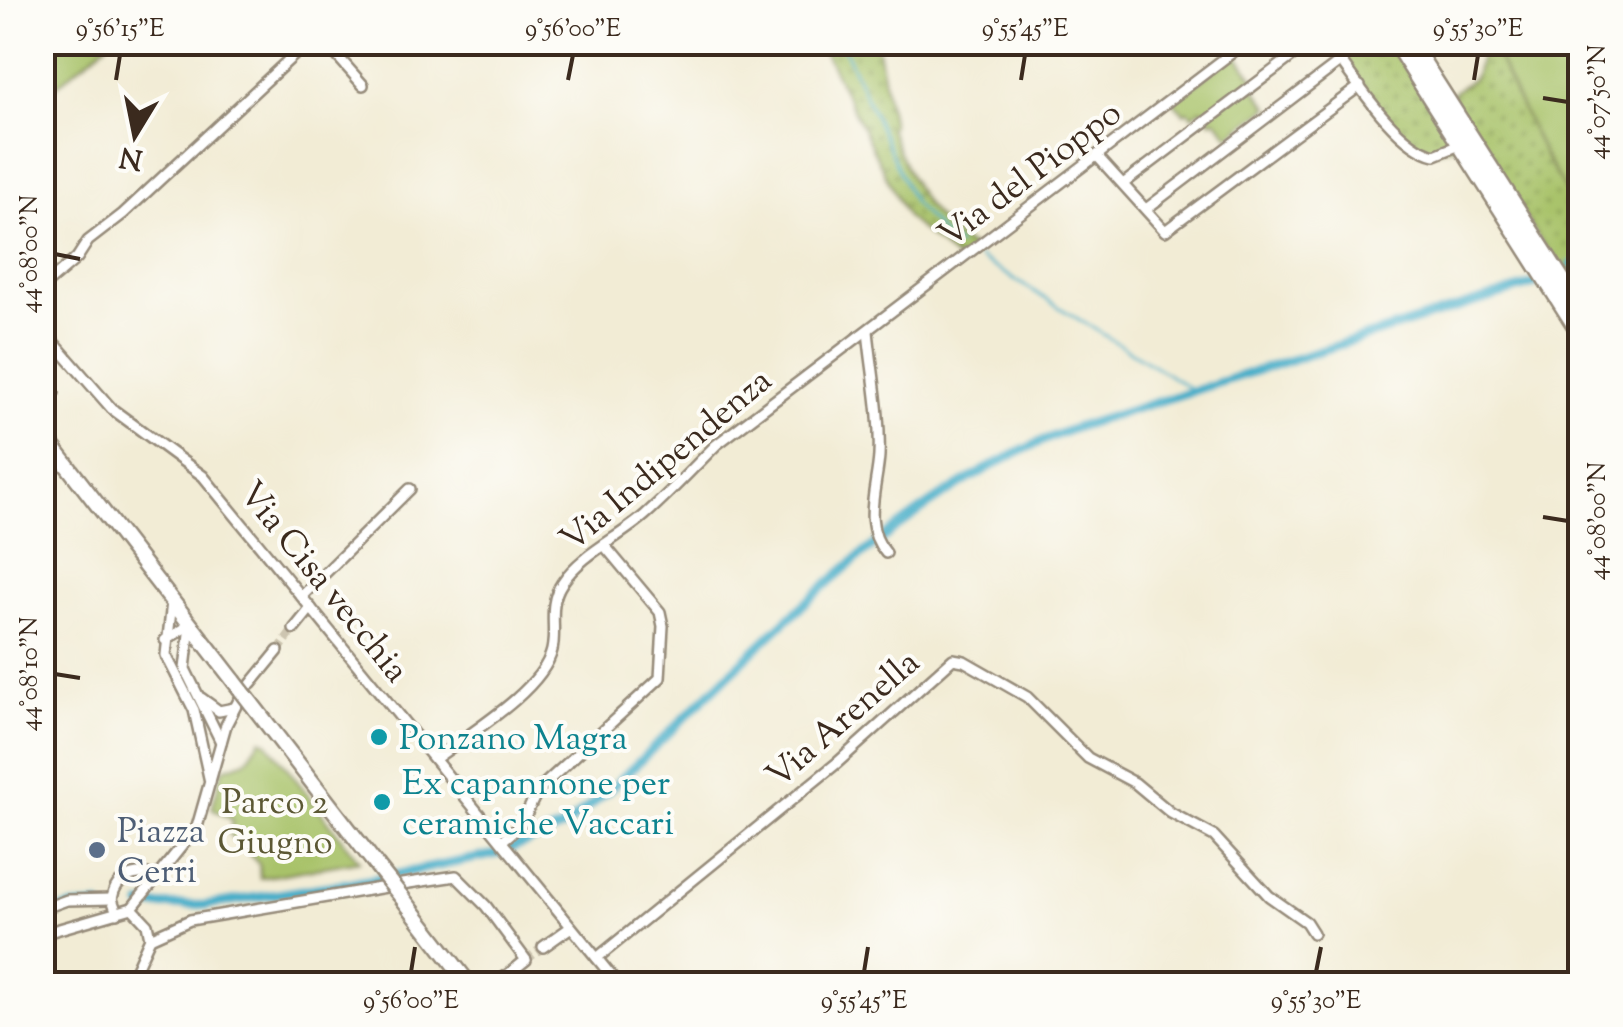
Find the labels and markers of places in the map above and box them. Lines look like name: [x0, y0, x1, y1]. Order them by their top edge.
place label: Ponzano Magra: [399, 715, 628, 766]
marker: Ponzano Magra: [368, 726, 390, 748]
place label: Ex capannone per ceramiche Vaccari: [402, 760, 674, 851]
marker: Ex capannone per ceramiche Vaccari: [371, 791, 393, 813]
place label: Piazza Cerri: [117, 808, 205, 899]
marker: Piazza Cerri: [86, 839, 108, 861]

